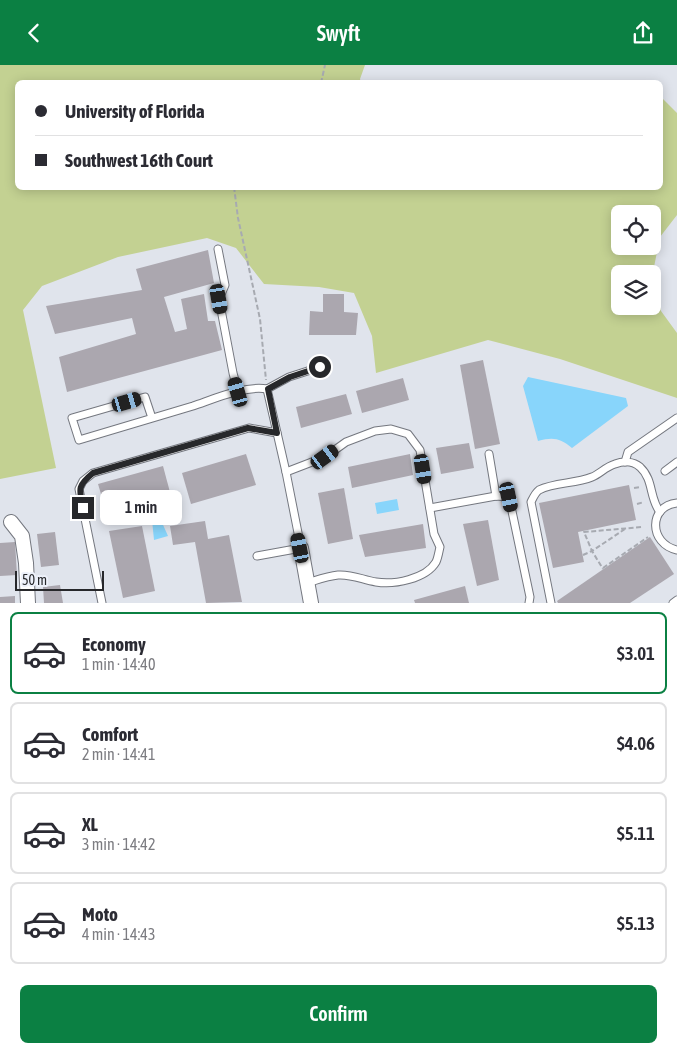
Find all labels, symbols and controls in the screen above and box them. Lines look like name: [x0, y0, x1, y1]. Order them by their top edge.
icon: back: [20, 19, 48, 47]
icon: share: [629, 19, 657, 47]
text: Swyft: [317, 20, 360, 46]
text: University of Florida: [65, 100, 205, 122]
text: Southwest 16th Court: [65, 149, 213, 171]
map controls: [611, 205, 661, 315]
button: locate: [611, 205, 661, 255]
button: layers: [611, 265, 661, 315]
car: [209, 283, 228, 315]
route start: [309, 356, 331, 378]
car: [226, 376, 249, 408]
car: [110, 391, 143, 413]
car: [308, 442, 341, 472]
car: [413, 453, 432, 485]
car: [498, 481, 519, 513]
callout: 1 min: [100, 491, 183, 525]
route end: [72, 497, 94, 519]
text: 1 min: [125, 498, 157, 516]
car: [289, 532, 310, 564]
scale bar: [15, 568, 104, 591]
text: 50 m: [22, 572, 47, 588]
icon: car: [22, 631, 67, 676]
text: Economy: [82, 633, 146, 655]
text: $3.01: [617, 642, 655, 664]
text: 1 min · 14:40: [82, 655, 155, 673]
icon: car: [22, 721, 67, 766]
text: Comfort: [82, 723, 138, 745]
text: $4.06: [617, 732, 655, 754]
text: 2 min · 14:41: [82, 745, 155, 763]
icon: car: [22, 811, 67, 856]
text: XL: [82, 813, 98, 835]
text: $5.11: [617, 822, 655, 844]
text: 3 min · 14:42: [82, 835, 155, 853]
icon: car: [22, 901, 67, 946]
text: Moto: [82, 903, 118, 925]
text: $5.13: [617, 912, 655, 934]
text: 4 min · 14:43: [82, 925, 155, 943]
button: Confirm: [20, 985, 657, 1043]

